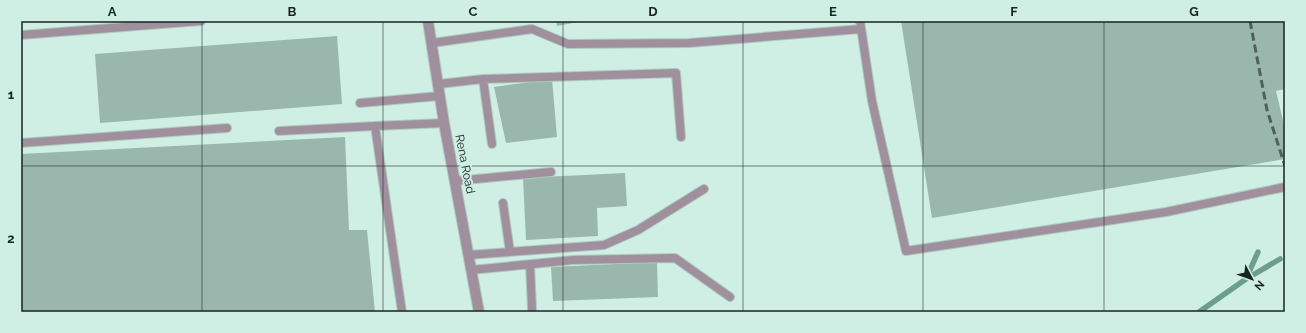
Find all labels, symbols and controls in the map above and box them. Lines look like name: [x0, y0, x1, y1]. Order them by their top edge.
text: A: [108, 4, 117, 19]
text: B: [288, 4, 297, 19]
text: C: [469, 4, 478, 19]
text: D: [648, 4, 658, 19]
text: E: [829, 4, 837, 19]
text: F: [1010, 4, 1018, 19]
text: G: [1189, 4, 1199, 19]
text: 1: [8, 87, 15, 102]
street label: Rena Road: [452, 133, 478, 195]
text: 2: [7, 231, 15, 246]
north arrow: [1232, 259, 1272, 299]
text: N: [1252, 278, 1267, 293]

